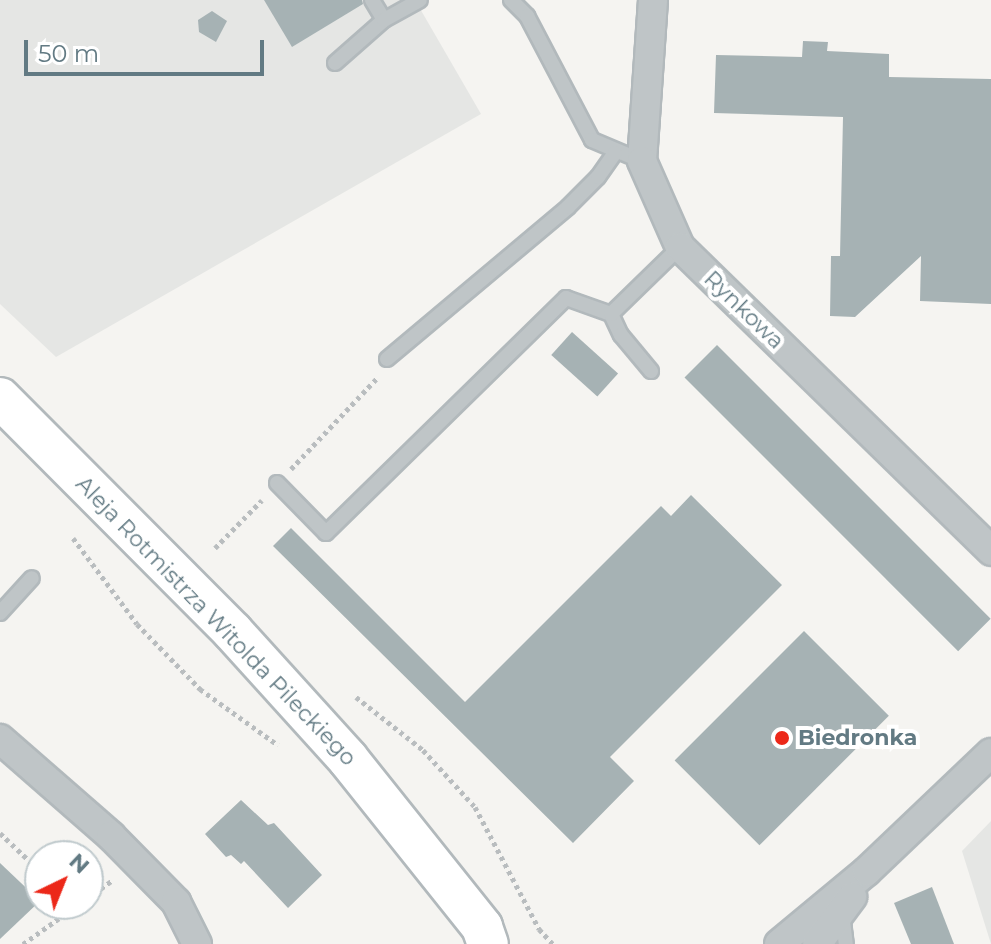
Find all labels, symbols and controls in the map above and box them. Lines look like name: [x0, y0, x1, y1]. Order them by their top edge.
scale bar: [28, 24, 268, 74]
text: 50 m: [38, 39, 99, 68]
street label: Rynkowa: [699, 266, 789, 354]
street label: Aleja Rotmistrza Witolda Pileckiego: [70, 471, 362, 771]
place label: Biedronka: [798, 725, 917, 751]
marker: Biedronka: [773, 729, 791, 747]
north arrow: [24, 840, 104, 920]
text: N: [64, 848, 95, 879]

